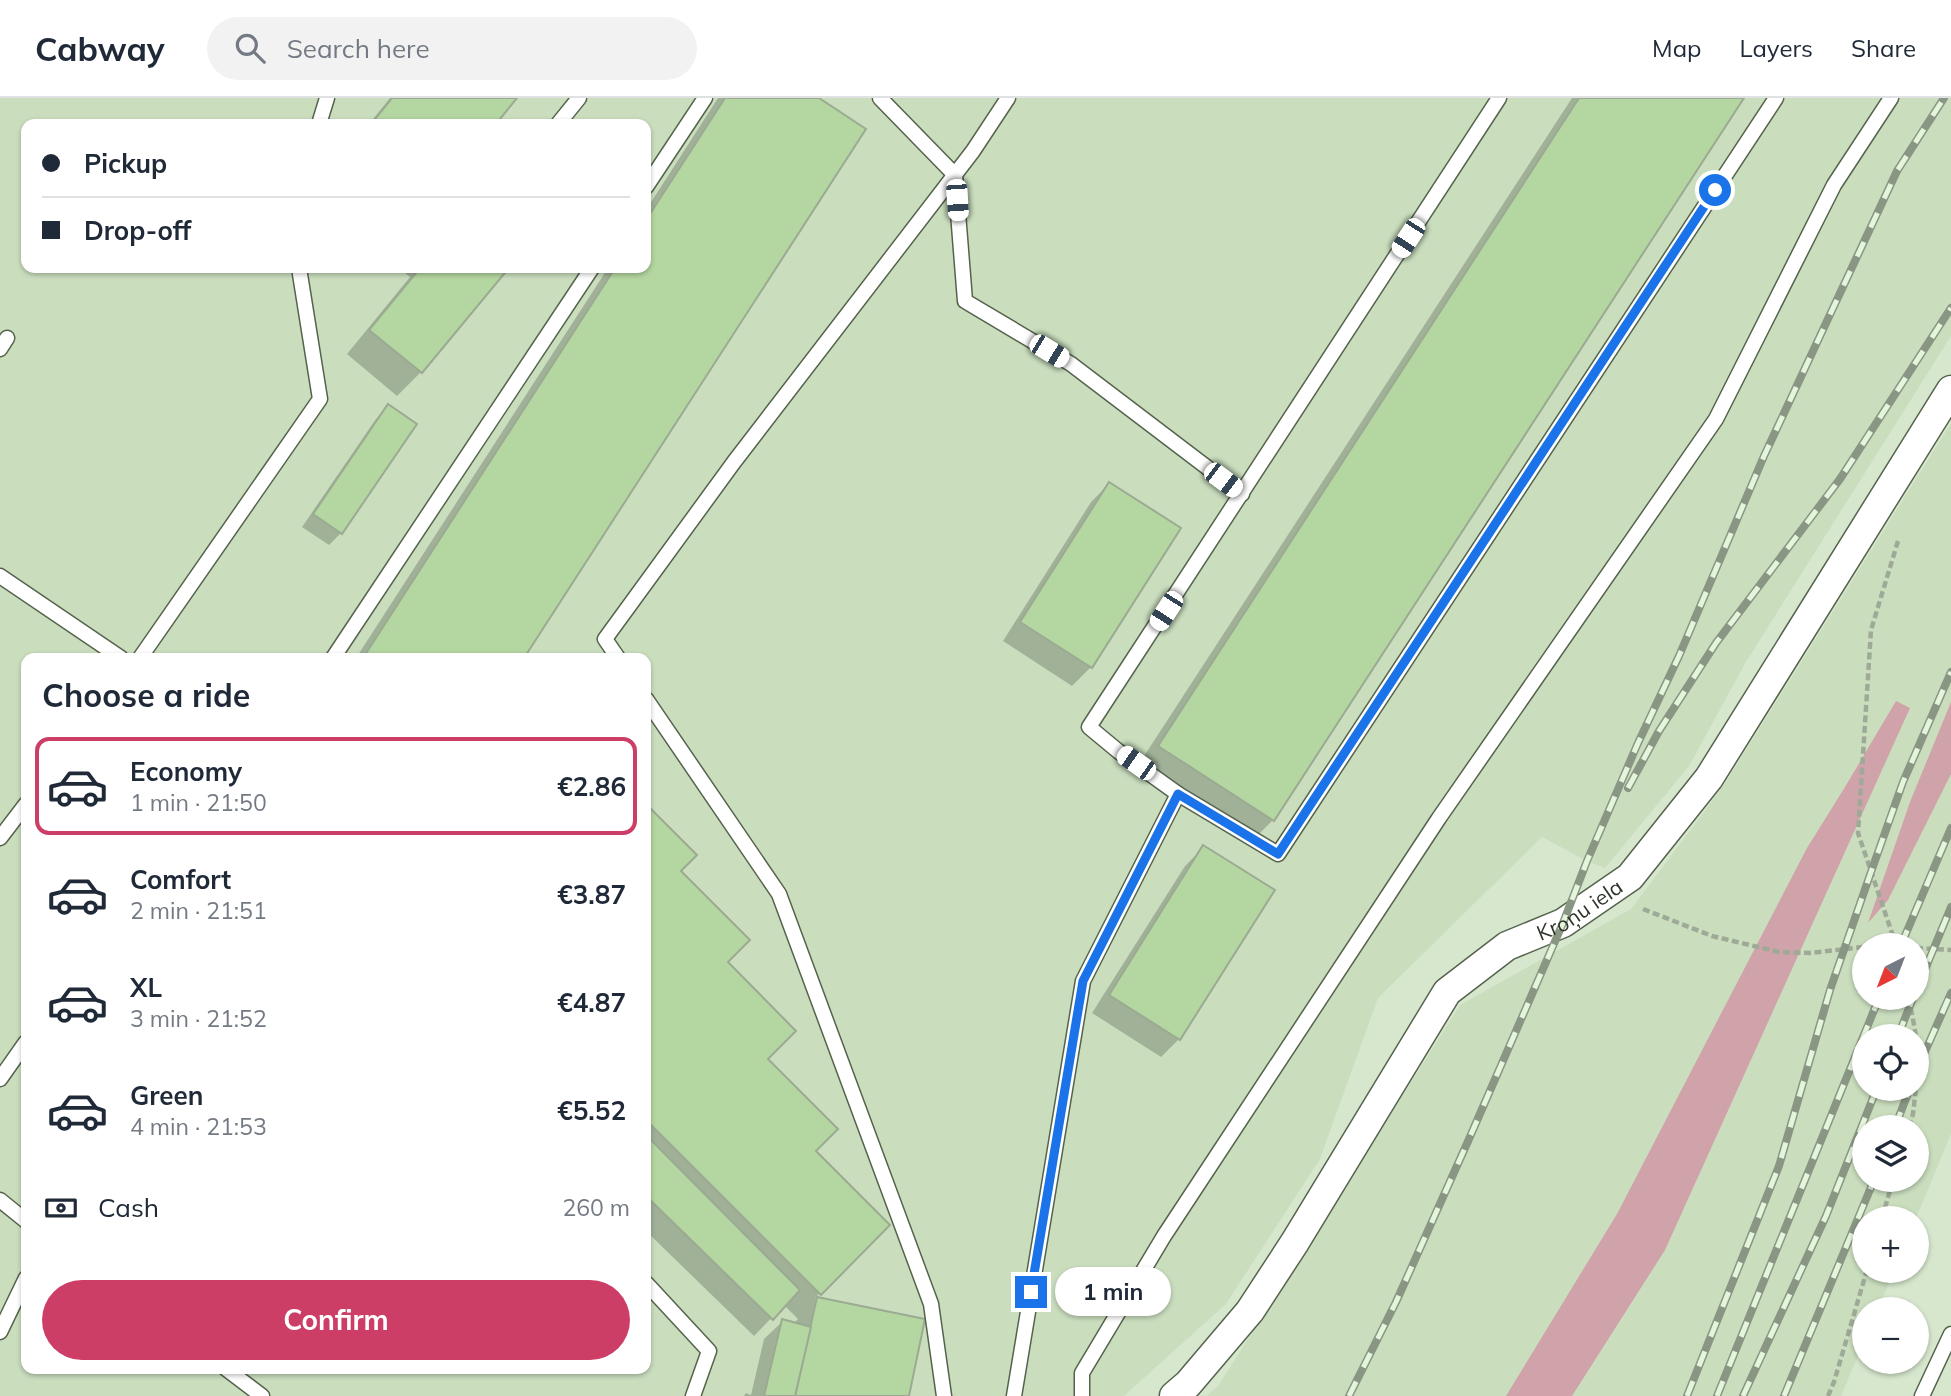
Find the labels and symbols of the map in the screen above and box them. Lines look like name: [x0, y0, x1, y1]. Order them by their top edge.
route start: [1699, 174, 1731, 206]
car: [946, 178, 969, 222]
car: [1388, 215, 1429, 261]
car: [1026, 331, 1073, 371]
car: [1200, 459, 1247, 501]
car: [1146, 588, 1187, 634]
car: [1113, 742, 1160, 784]
street label: Kroņu iela: [1532, 873, 1627, 946]
north arrow: [1852, 933, 1928, 1010]
callout: 1 min: [1056, 1268, 1171, 1316]
route end: [1015, 1276, 1047, 1308]

